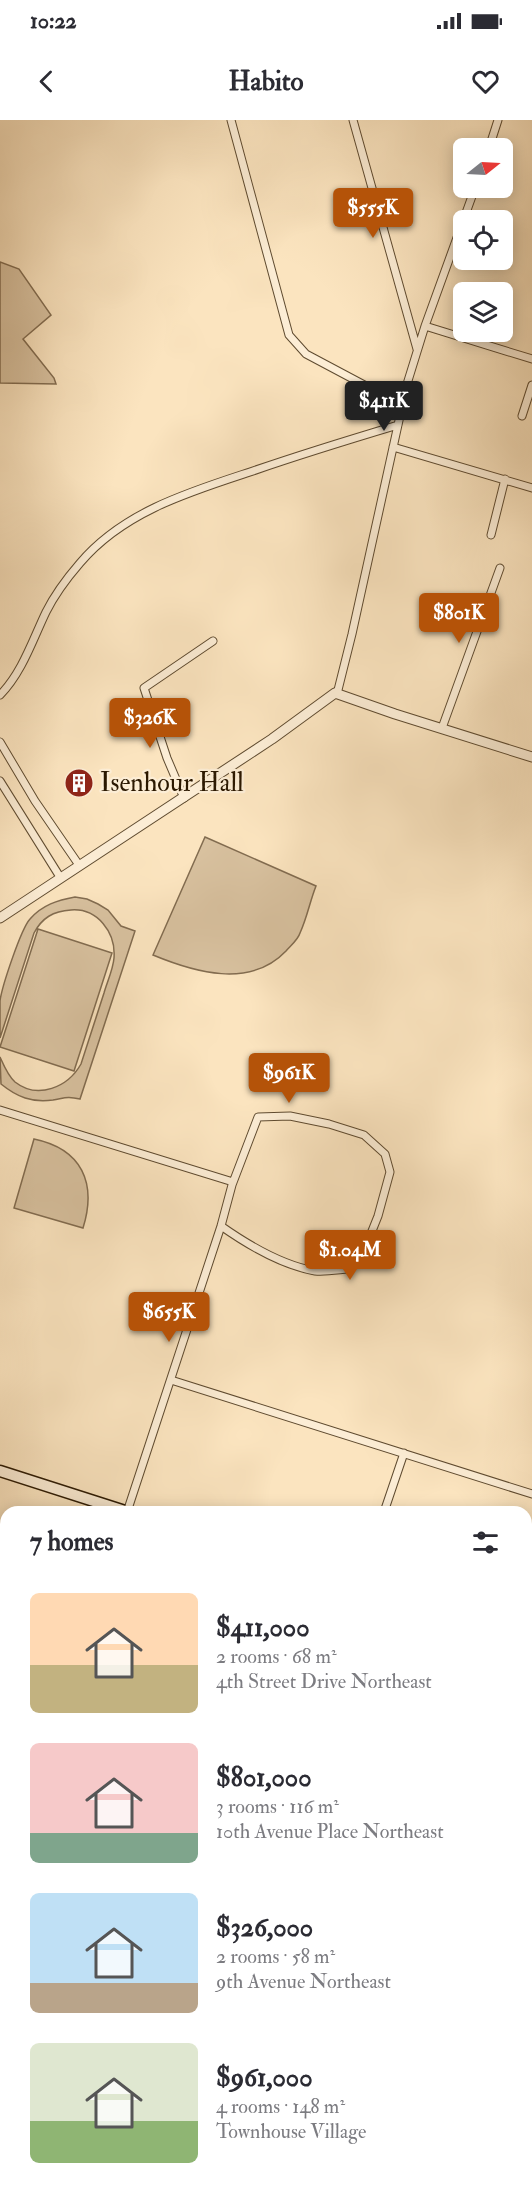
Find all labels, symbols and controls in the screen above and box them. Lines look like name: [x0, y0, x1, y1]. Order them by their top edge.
text: 10:22: [30, 7, 77, 35]
icon: back: [30, 65, 63, 98]
text: Habito: [228, 65, 304, 98]
icon: heart: [469, 65, 502, 98]
north arrow: [453, 138, 513, 198]
map controls: [453, 138, 513, 342]
pin: $555K: [331, 188, 415, 239]
text: $555K: [347, 195, 399, 220]
button: locate: [453, 210, 513, 270]
button: layers: [453, 282, 513, 342]
pin: $411K: [342, 381, 426, 432]
text: $411K: [359, 388, 409, 413]
pin: $801K: [417, 593, 501, 644]
text: $801K: [433, 600, 485, 625]
pin: $326K: [108, 698, 192, 749]
text: $326K: [123, 705, 177, 730]
building icon: Isenhour Hall: [63, 767, 95, 799]
place label: Isenhour Hall: [100, 767, 244, 799]
pin: $961K: [247, 1053, 331, 1104]
text: $961K: [263, 1060, 315, 1085]
pin: $1.04M: [301, 1230, 399, 1281]
text: $1.04M: [319, 1237, 381, 1262]
pin: $655K: [127, 1292, 211, 1343]
text: $655K: [143, 1299, 195, 1324]
text: 7 homes: [30, 1526, 113, 1558]
icon: filters: [469, 1526, 502, 1559]
text: $411,000: [216, 1612, 309, 1644]
icon: home: [78, 1617, 150, 1689]
text: 2 rooms · 68 m²: [216, 1644, 337, 1669]
text: 4th Street Drive Northeast: [216, 1669, 432, 1694]
text: $801,000: [216, 1762, 312, 1794]
icon: home: [78, 1767, 150, 1839]
text: 3 rooms · 116 m²: [216, 1794, 339, 1819]
text: 10th Avenue Place Northeast: [216, 1819, 444, 1844]
text: $326,000: [216, 1912, 313, 1944]
icon: home: [78, 1917, 150, 1989]
text: 2 rooms · 58 m²: [216, 1944, 335, 1969]
text: 9th Avenue Northeast: [216, 1969, 391, 1994]
text: $961,000: [216, 2062, 312, 2094]
icon: home: [78, 2067, 150, 2139]
text: 4 rooms · 148 m²: [216, 2094, 345, 2119]
text: Townhouse Village: [216, 2119, 366, 2144]

